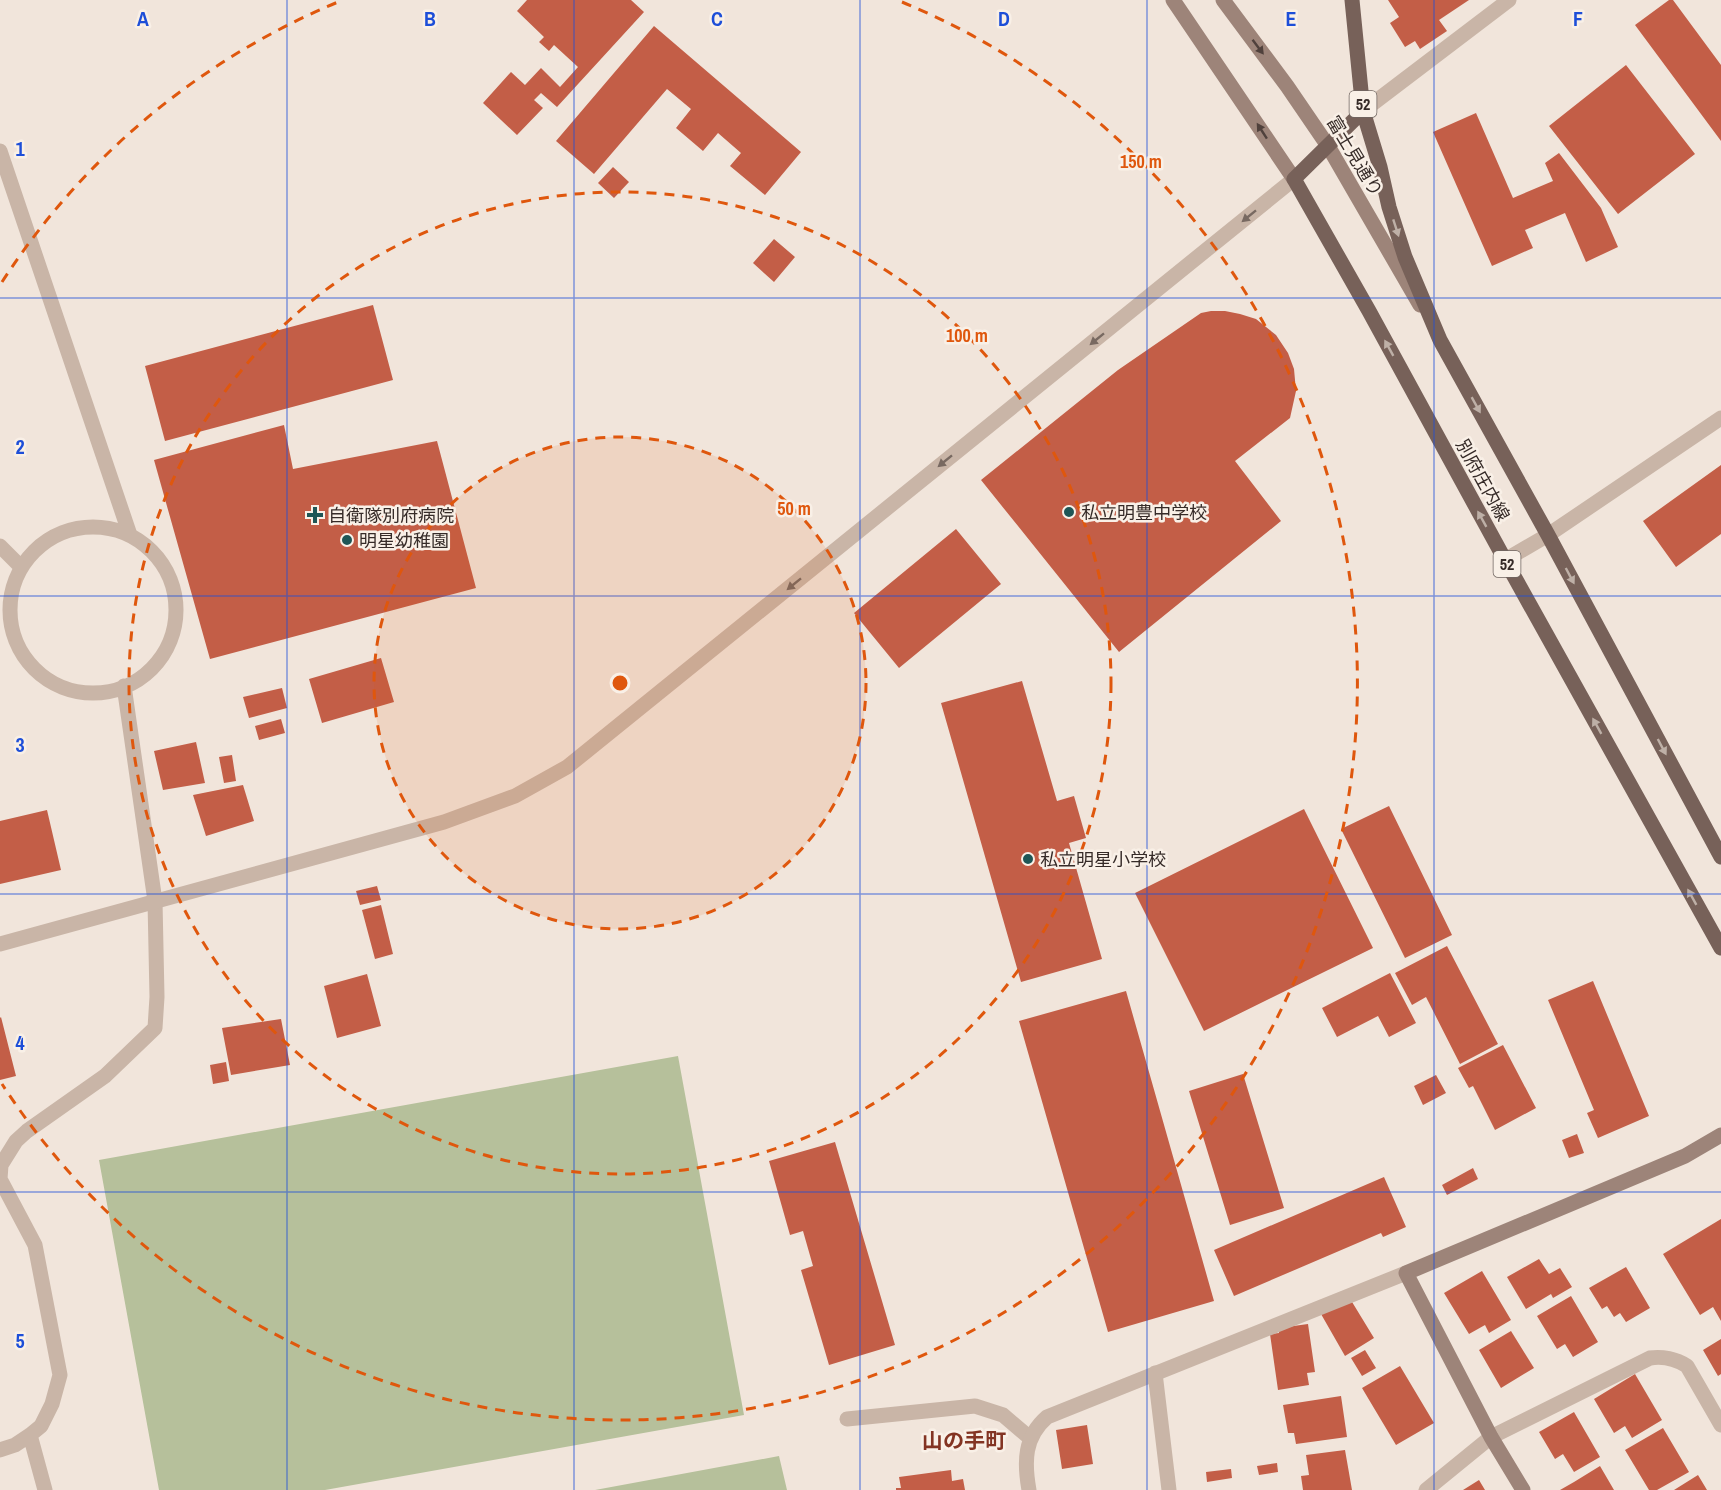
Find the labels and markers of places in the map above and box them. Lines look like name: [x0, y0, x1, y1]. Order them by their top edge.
place label: 私立明豊中学校: [1081, 500, 1207, 525]
place label: 自衛隊別府病院: [328, 503, 454, 528]
marker: 私立明豊中学校: [1062, 505, 1076, 519]
marker: 自衛隊別府病院: [306, 506, 324, 524]
place label: 明星幼稚園: [359, 528, 449, 553]
marker: 明星幼稚園: [340, 533, 354, 547]
centre of rings: [610, 673, 630, 693]
place label: 私立明星小学校: [1040, 847, 1166, 872]
marker: 私立明星小学校: [1021, 852, 1035, 866]

